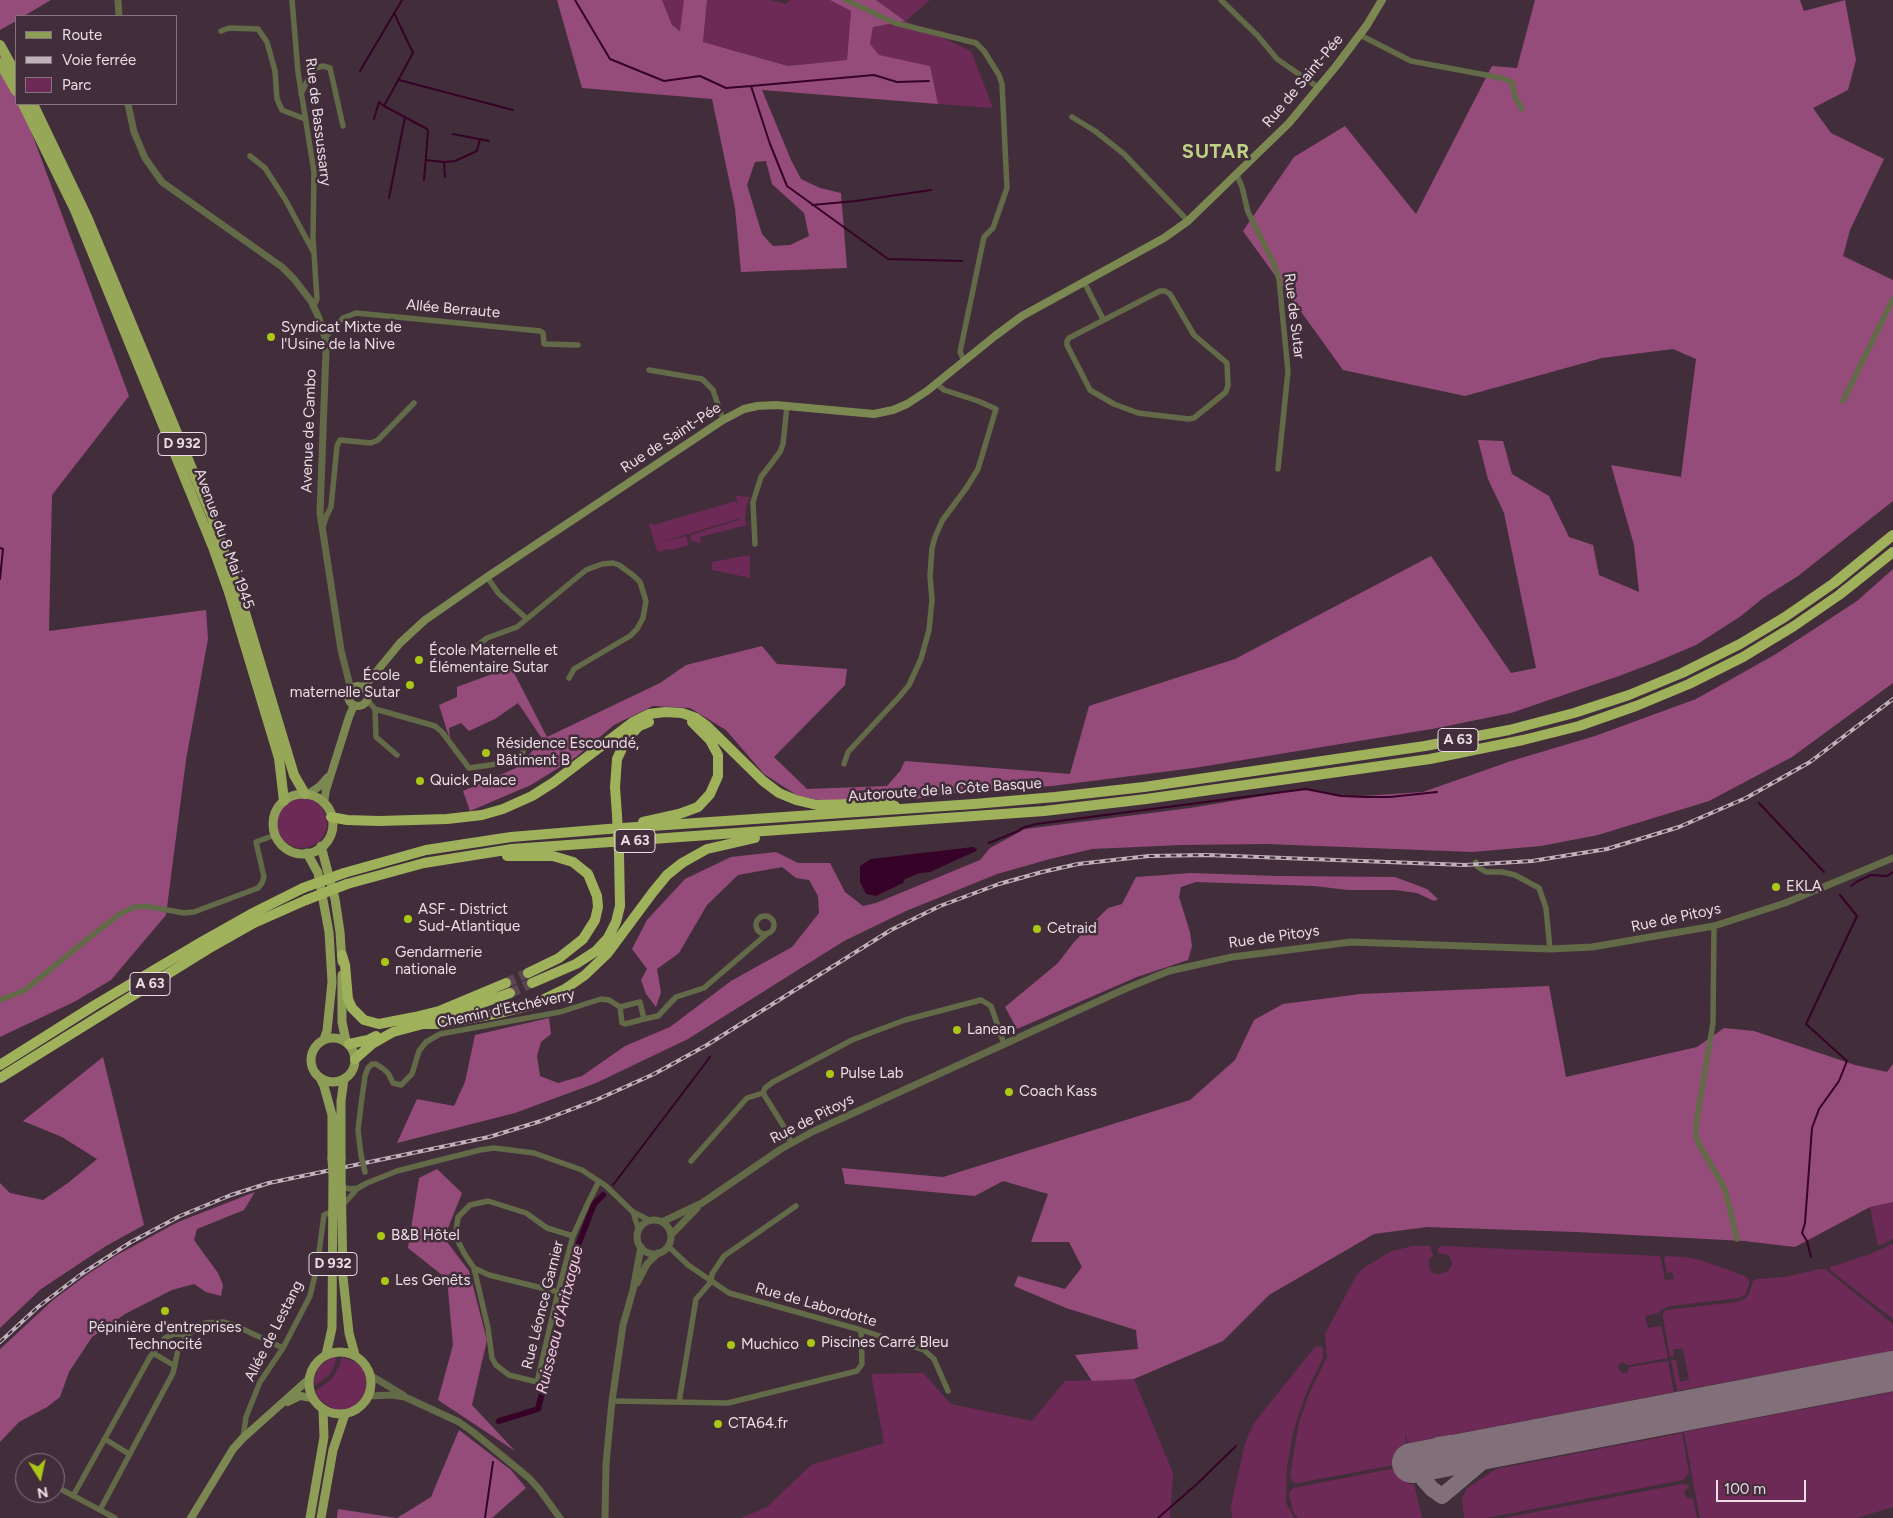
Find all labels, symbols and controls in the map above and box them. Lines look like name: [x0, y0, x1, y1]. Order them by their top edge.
legend: [15, 15, 178, 105]
text: Route: [62, 26, 102, 44]
street label: Rue de Saint-Pée: [1259, 31, 1347, 131]
text: Voie ferrée: [62, 51, 136, 69]
street label: Rue de Bassussarry: [301, 57, 335, 187]
text: Parc: [62, 76, 91, 94]
district label: SUTAR: [1181, 140, 1251, 164]
street label: Rue de Sutar: [1280, 272, 1308, 360]
street label: Allée Berraute: [405, 296, 501, 322]
place label: Syndicat Mixte de l'Usine de la Nive: [281, 319, 402, 354]
marker: Syndicat Mixte de l'Usine de la Nive: [265, 331, 277, 343]
street label: Avenue de Cambo: [298, 369, 320, 493]
street label: Rue de Saint-Pée: [617, 399, 725, 477]
road number: D 932: [158, 432, 206, 456]
street label: Avenue du 8 Mai 1945: [190, 466, 258, 612]
place label: École Maternelle et Élémentaire Sutar: [429, 642, 558, 677]
marker: École Maternelle et Élémentaire Sutar: [413, 654, 425, 666]
place label: École maternelle Sutar: [290, 667, 400, 702]
marker: École maternelle Sutar: [404, 679, 416, 691]
road number: A 63: [1438, 728, 1478, 752]
place label: Résidence Escoundé, Bâtiment B: [496, 735, 639, 770]
marker: Résidence Escoundé, Bâtiment B: [480, 747, 492, 759]
place label: Quick Palace: [430, 772, 516, 790]
street label: Autoroute de la Côte Basque: [848, 774, 1042, 806]
marker: Quick Palace: [414, 775, 426, 787]
road number: A 63: [615, 829, 655, 852]
place label: EKLA: [1786, 878, 1822, 896]
marker: EKLA: [1770, 881, 1782, 893]
street label: Rue de Pitoys: [1629, 900, 1723, 936]
place label: ASF - District Sud-Atlantique: [418, 901, 520, 936]
marker: ASF - District Sud-Atlantique: [402, 913, 414, 925]
place label: Cetraid: [1047, 920, 1097, 938]
street label: Rue de Pitoys: [1227, 922, 1321, 952]
marker: Cetraid: [1031, 923, 1043, 935]
place label: Gendarmerie nationale: [395, 944, 482, 979]
marker: Gendarmerie nationale: [379, 956, 391, 968]
road number: A 63: [130, 972, 170, 996]
street label: Chemin d'Etchéverry: [435, 986, 577, 1032]
place label: Lanean: [967, 1021, 1015, 1039]
marker: Lanean: [951, 1024, 963, 1036]
place label: Pulse Lab: [840, 1065, 903, 1083]
marker: Pulse Lab: [824, 1068, 836, 1080]
place label: Coach Kass: [1019, 1083, 1097, 1101]
marker: Coach Kass: [1003, 1086, 1015, 1098]
street label: Rue de Pitoys: [767, 1090, 857, 1148]
place label: B&B Hôtel: [391, 1227, 460, 1245]
marker: B&B Hôtel: [375, 1230, 387, 1242]
street label: Rue Léonce Garnier: [518, 1239, 568, 1371]
water label: Ruisseau d'Aritxague: [532, 1244, 588, 1396]
road number: D 932: [309, 1252, 357, 1276]
place label: Les Genêts: [395, 1272, 471, 1290]
marker: Les Genêts: [379, 1275, 391, 1287]
street label: Allée de Lestang: [241, 1277, 307, 1385]
street label: Rue de Labordotte: [753, 1279, 879, 1331]
marker: Pépinière d'entreprises Technocité: [159, 1305, 171, 1317]
place label: Pépinière d'entreprises Technocité: [89, 1319, 241, 1354]
place label: Piscines Carré Bleu: [821, 1334, 949, 1352]
place label: Muchico: [741, 1336, 799, 1354]
marker: Piscines Carré Bleu: [805, 1337, 817, 1349]
marker: Muchico: [725, 1339, 737, 1351]
place label: CTA64.fr: [728, 1415, 788, 1433]
marker: CTA64.fr: [712, 1418, 724, 1430]
north arrow: [15, 1453, 65, 1503]
scale bar: [1718, 1470, 1808, 1502]
text: 100 m: [1724, 1480, 1766, 1498]
text: N: [36, 1483, 49, 1502]

